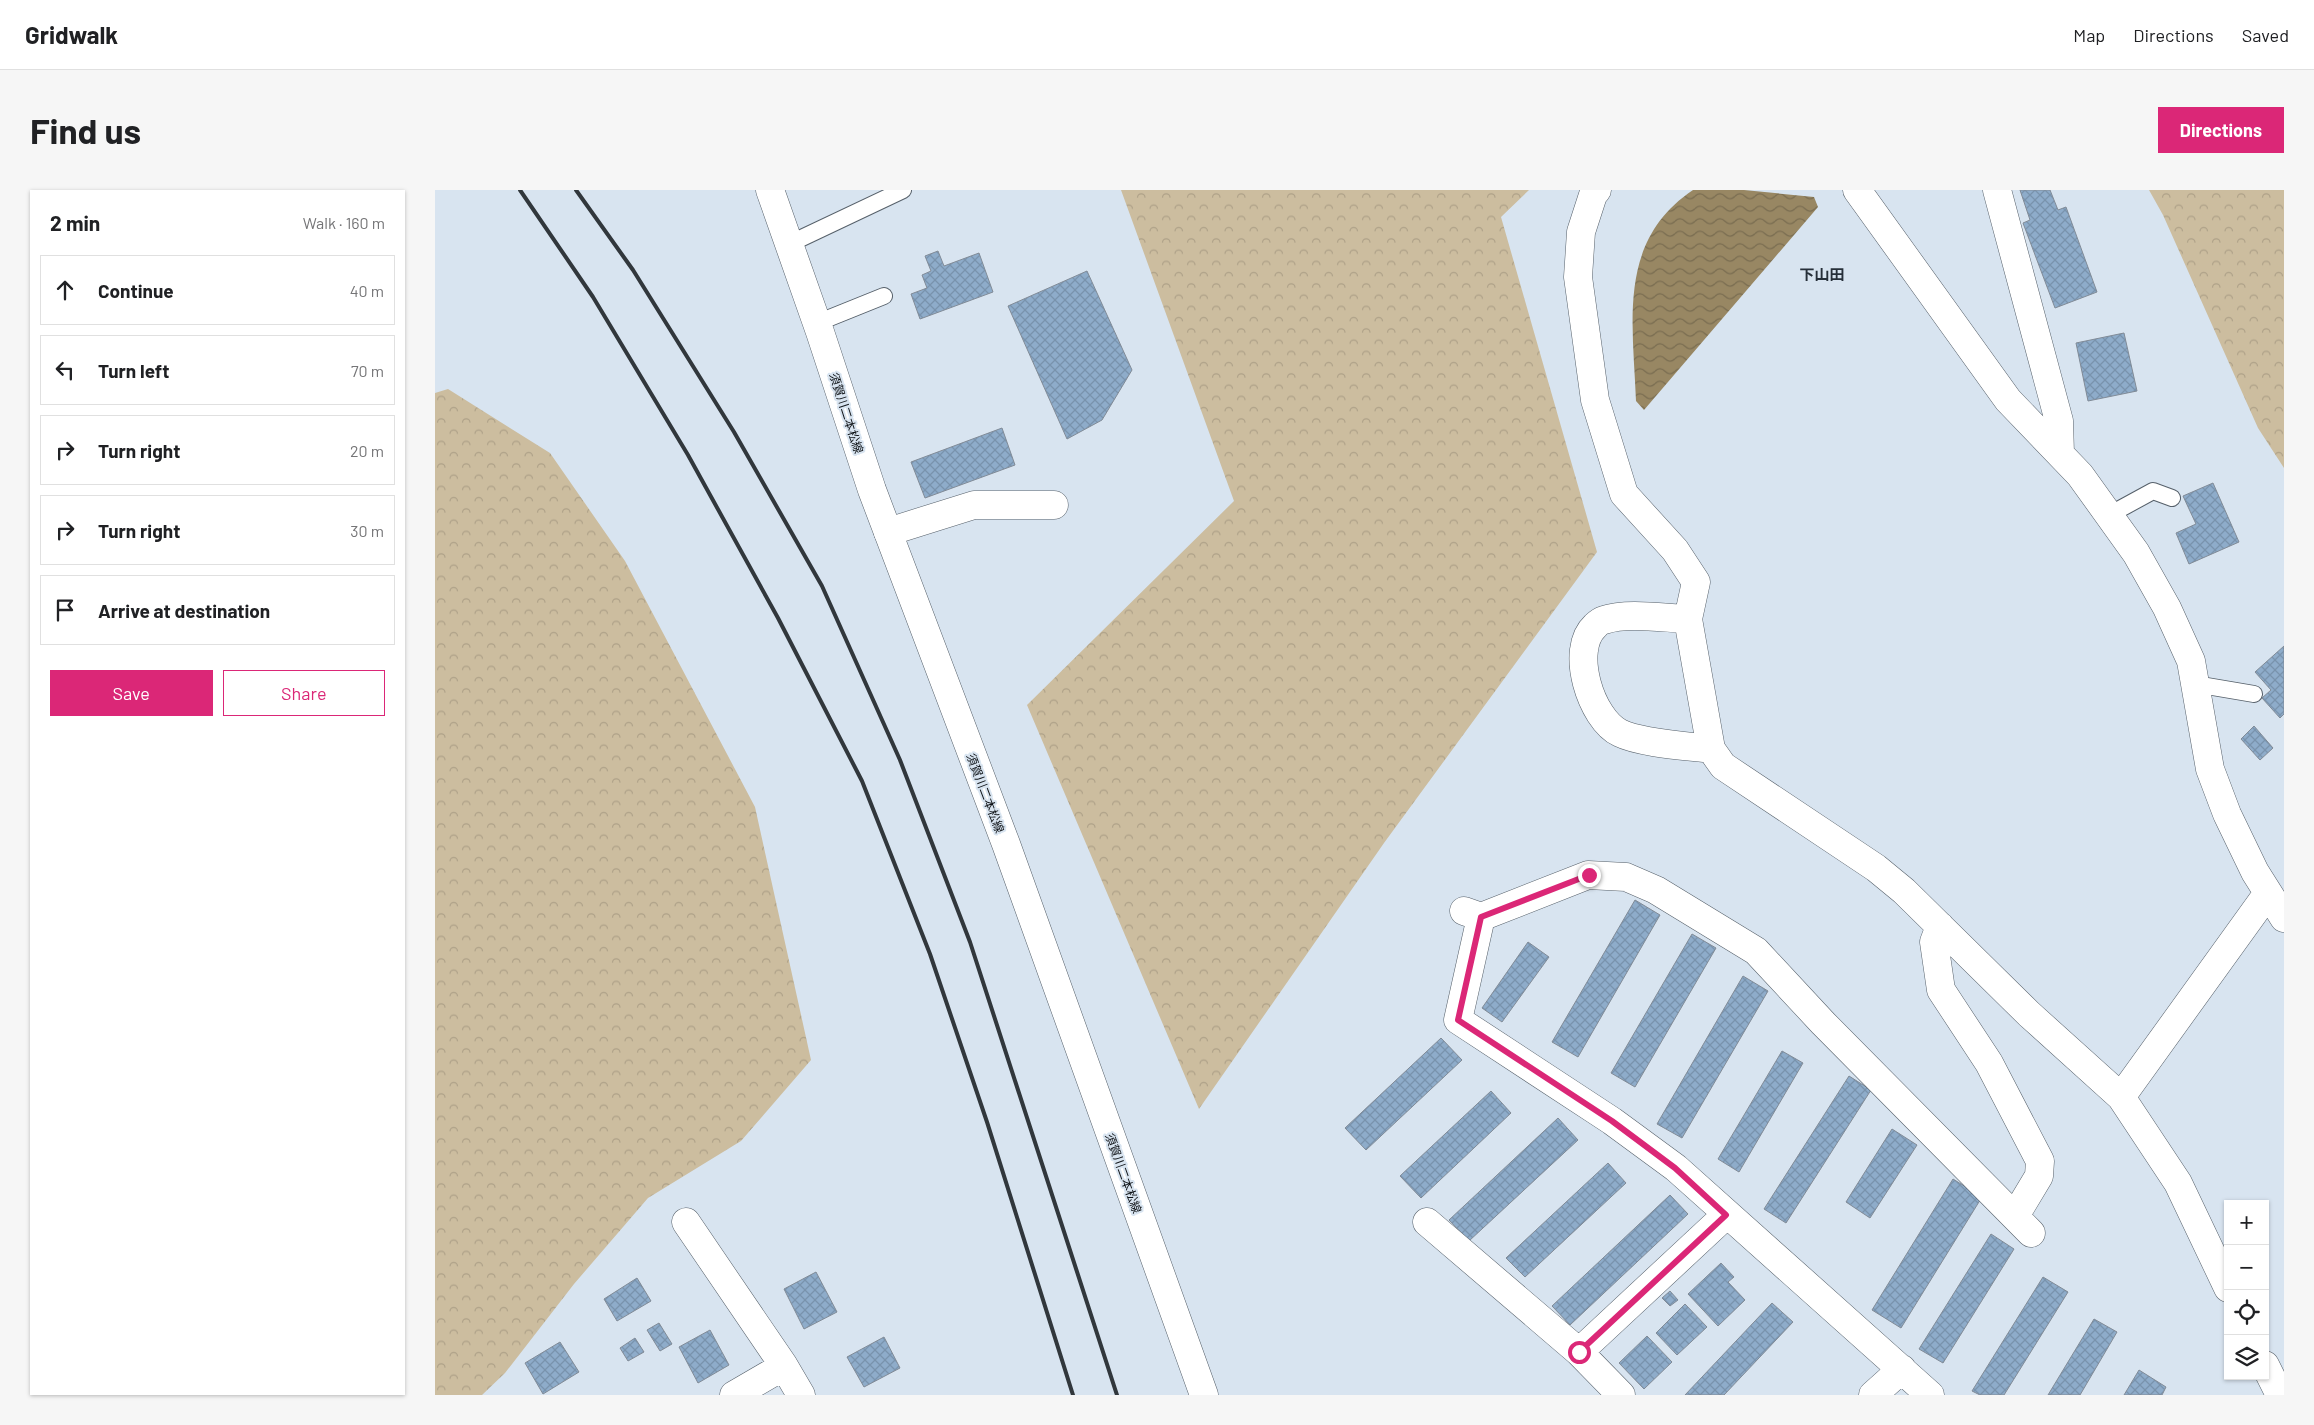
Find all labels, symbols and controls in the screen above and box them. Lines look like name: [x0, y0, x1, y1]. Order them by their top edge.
text: Gridwalk: [25, 20, 118, 49]
text: Map: [2073, 24, 2105, 46]
text: Directions: [2133, 24, 2214, 46]
text: Saved: [2242, 24, 2289, 46]
button: Directions: [2158, 107, 2284, 153]
text: Find us: [30, 109, 141, 151]
text: 2 min: [50, 210, 100, 235]
text: Walk · 160 m: [303, 213, 385, 232]
district label: 下山田: [1799, 265, 1845, 283]
icon: ahead: [51, 276, 79, 304]
text: Continue: [98, 279, 174, 302]
text: 40 m: [350, 281, 384, 300]
icon: left: [51, 356, 79, 384]
text: Turn left: [98, 359, 169, 382]
text: 70 m: [351, 361, 384, 380]
street label: 須賀川二本松線: [827, 371, 867, 455]
icon: right: [51, 436, 79, 464]
text: Turn right: [98, 439, 180, 462]
text: 20 m: [350, 441, 384, 460]
icon: right: [51, 516, 79, 544]
text: Turn right: [98, 519, 180, 542]
text: 30 m: [350, 521, 384, 540]
icon: arrive: [51, 596, 79, 624]
text: Arrive at destination: [98, 599, 270, 622]
button: Save: [50, 670, 213, 716]
button: Share: [223, 670, 385, 716]
street label: 須賀川二本松線: [964, 751, 1008, 835]
route end: [1578, 864, 1601, 887]
street label: 須賀川二本松線: [1103, 1131, 1145, 1215]
map controls: [2224, 1200, 2269, 1380]
button: +: [2224, 1200, 2269, 1245]
button: −: [2224, 1245, 2269, 1290]
button: locate: [2224, 1290, 2269, 1335]
button: layers: [2224, 1335, 2269, 1380]
route start: [1568, 1341, 1591, 1364]

